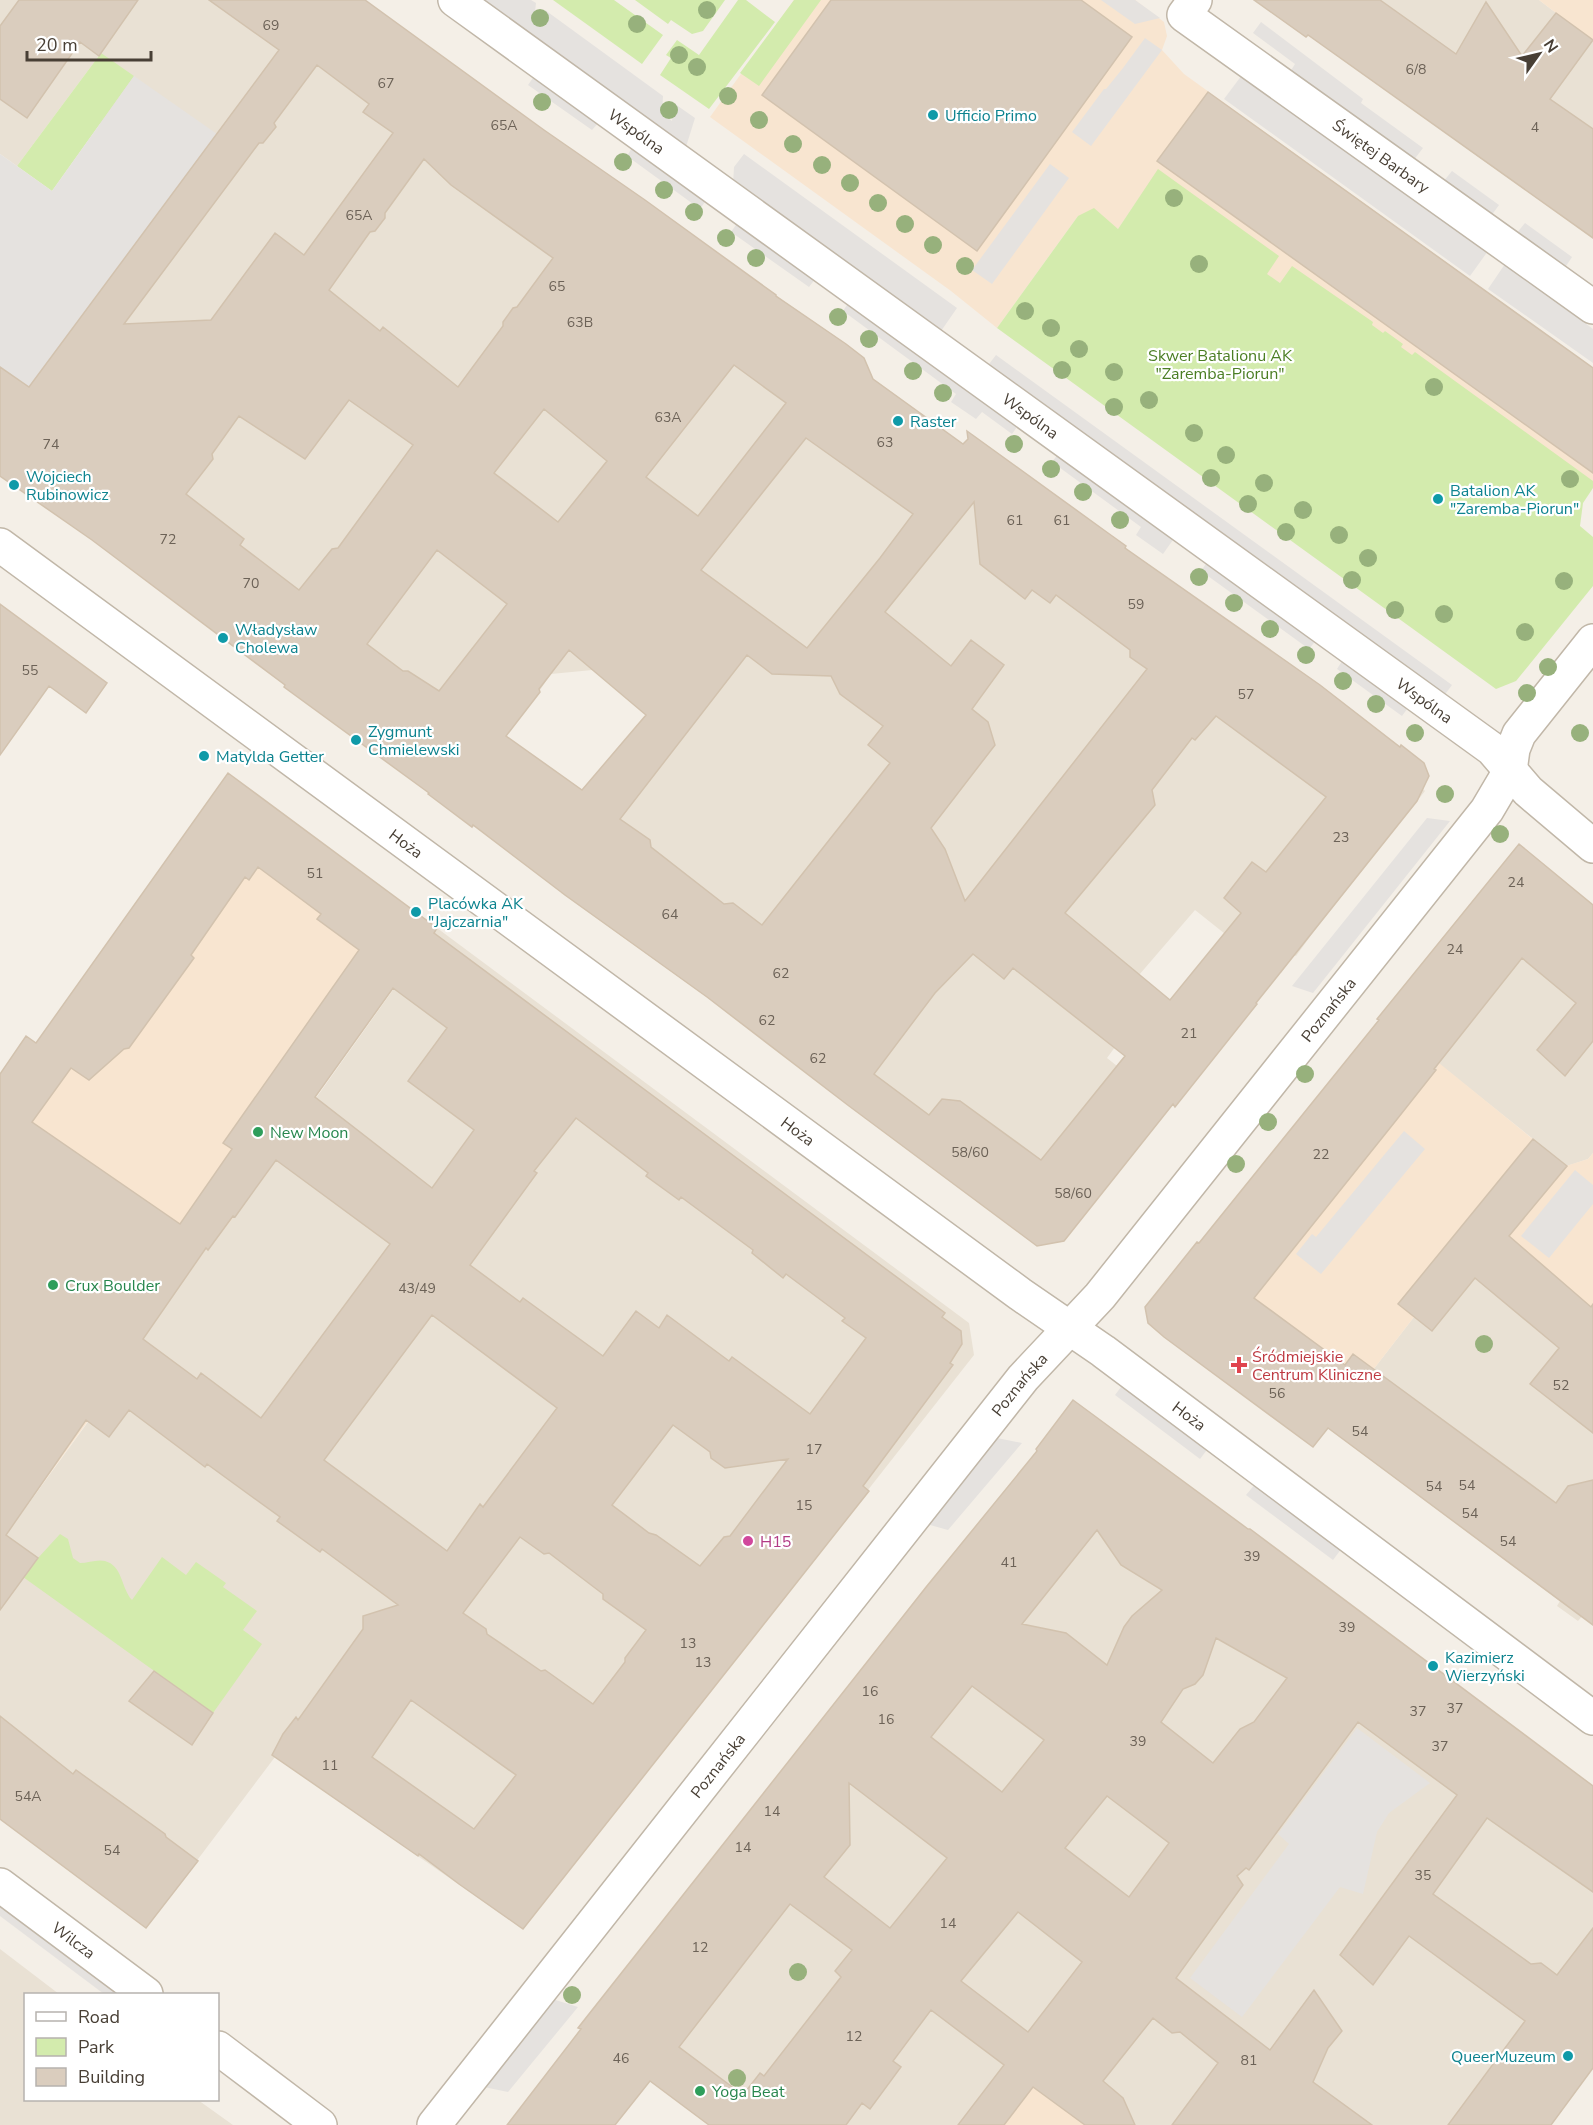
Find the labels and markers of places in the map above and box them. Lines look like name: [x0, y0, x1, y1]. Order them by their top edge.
place label: Ufficio Primo: [945, 105, 1037, 127]
marker: Ufficio Primo: [926, 108, 940, 122]
place label: Raster: [910, 411, 957, 433]
marker: Raster: [891, 414, 905, 428]
place label: Wojciech Rubinowicz: [26, 466, 109, 506]
marker: Wojciech Rubinowicz: [7, 478, 21, 492]
place label: Batalion AK "Zaremba-Piorun": [1450, 480, 1579, 520]
marker: Batalion AK "Zaremba-Piorun": [1431, 492, 1445, 506]
place label: Władysław Cholewa: [235, 619, 318, 659]
marker: Władysław Cholewa: [216, 631, 230, 645]
place label: Zygmunt Chmielewski: [368, 721, 460, 761]
marker: Zygmunt Chmielewski: [349, 733, 363, 747]
place label: Matylda Getter: [216, 746, 324, 768]
marker: Matylda Getter: [197, 749, 211, 763]
place label: Placówka AK "Jajczarnia": [428, 893, 524, 933]
marker: Placówka AK "Jajczarnia": [409, 905, 423, 919]
place label: New Moon: [270, 1122, 348, 1144]
marker: New Moon: [251, 1125, 265, 1139]
place label: Crux Boulder: [65, 1275, 160, 1297]
marker: Crux Boulder: [46, 1278, 60, 1292]
place label: Śródmiejskie Centrum Kliniczne: [1252, 1346, 1382, 1386]
marker: Śródmiejskie Centrum Kliniczne: [1230, 1356, 1248, 1374]
place label: H15: [760, 1531, 791, 1553]
marker: H15: [741, 1534, 755, 1548]
place label: Kazimierz Wierzyński: [1445, 1647, 1525, 1687]
marker: Kazimierz Wierzyński: [1426, 1659, 1440, 1673]
place label: QueerMuzeum: [1451, 2046, 1556, 2068]
marker: QueerMuzeum: [1561, 2049, 1575, 2063]
place label: Yoga Beat: [711, 2081, 785, 2103]
marker: Yoga Beat: [693, 2084, 707, 2098]

